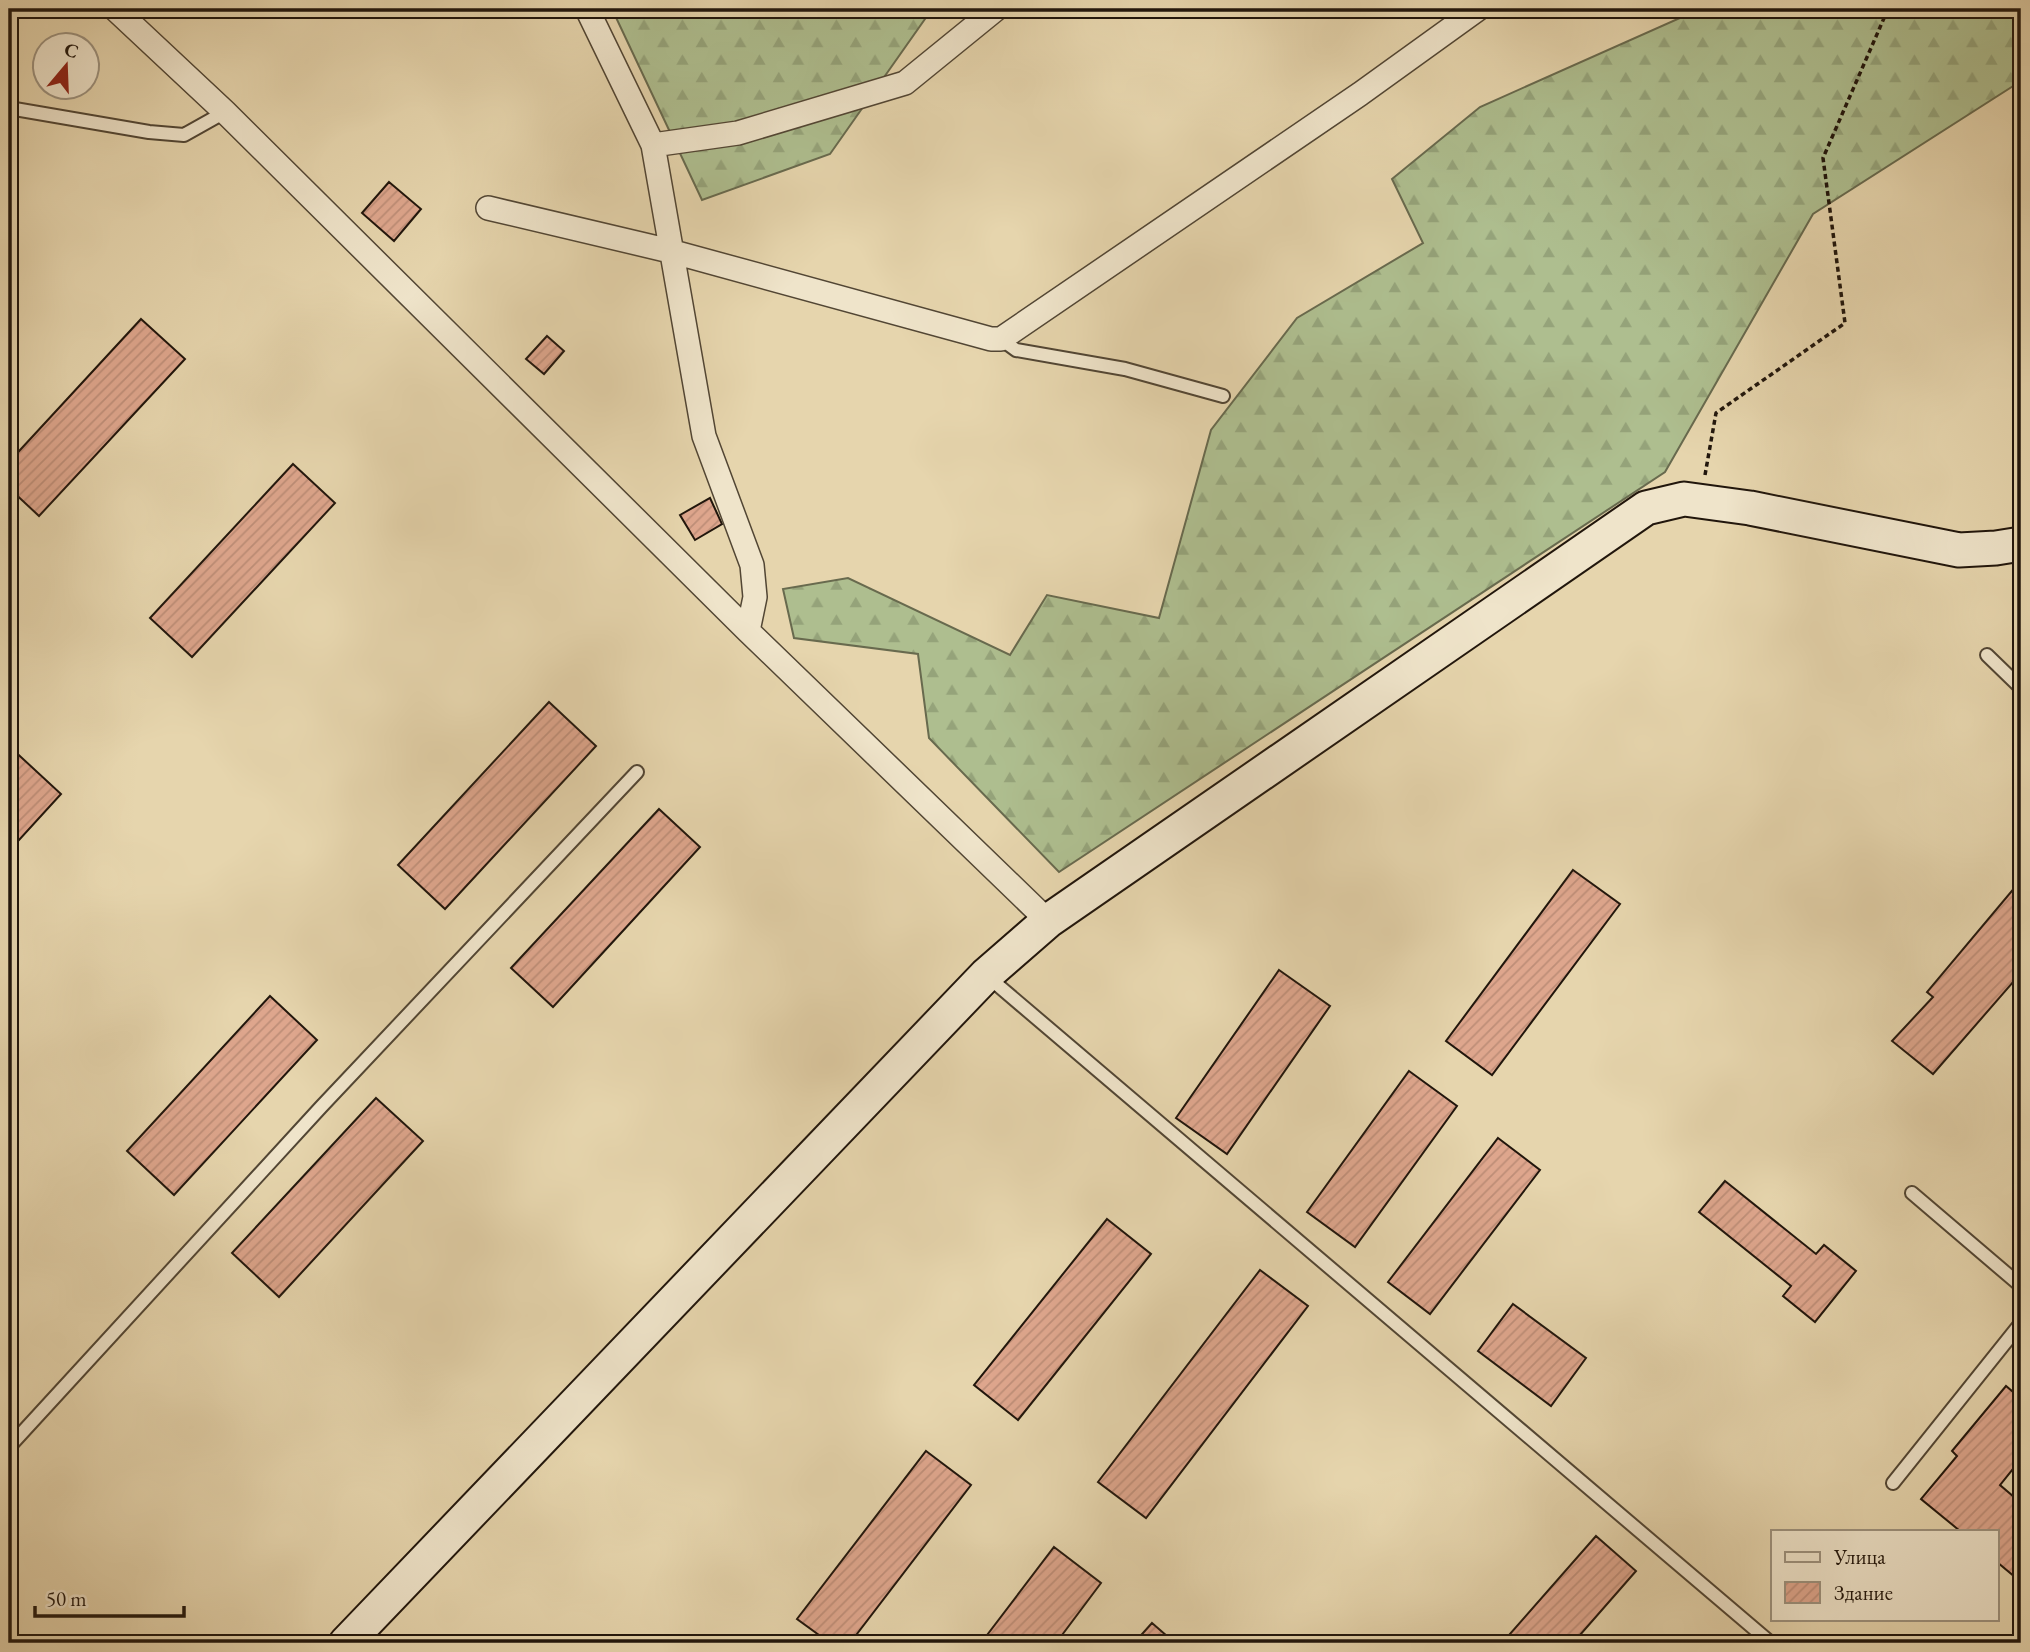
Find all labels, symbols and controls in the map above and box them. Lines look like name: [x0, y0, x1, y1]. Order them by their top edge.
north arrow: [32, 32, 102, 102]
text: С: [61, 36, 82, 64]
legend: [1771, 1530, 1998, 1620]
text: Улица: [1833, 1543, 1886, 1570]
scale bar: [35, 1575, 184, 1619]
text: Здание: [1834, 1579, 1893, 1606]
text: 50 m: [46, 1585, 87, 1612]

